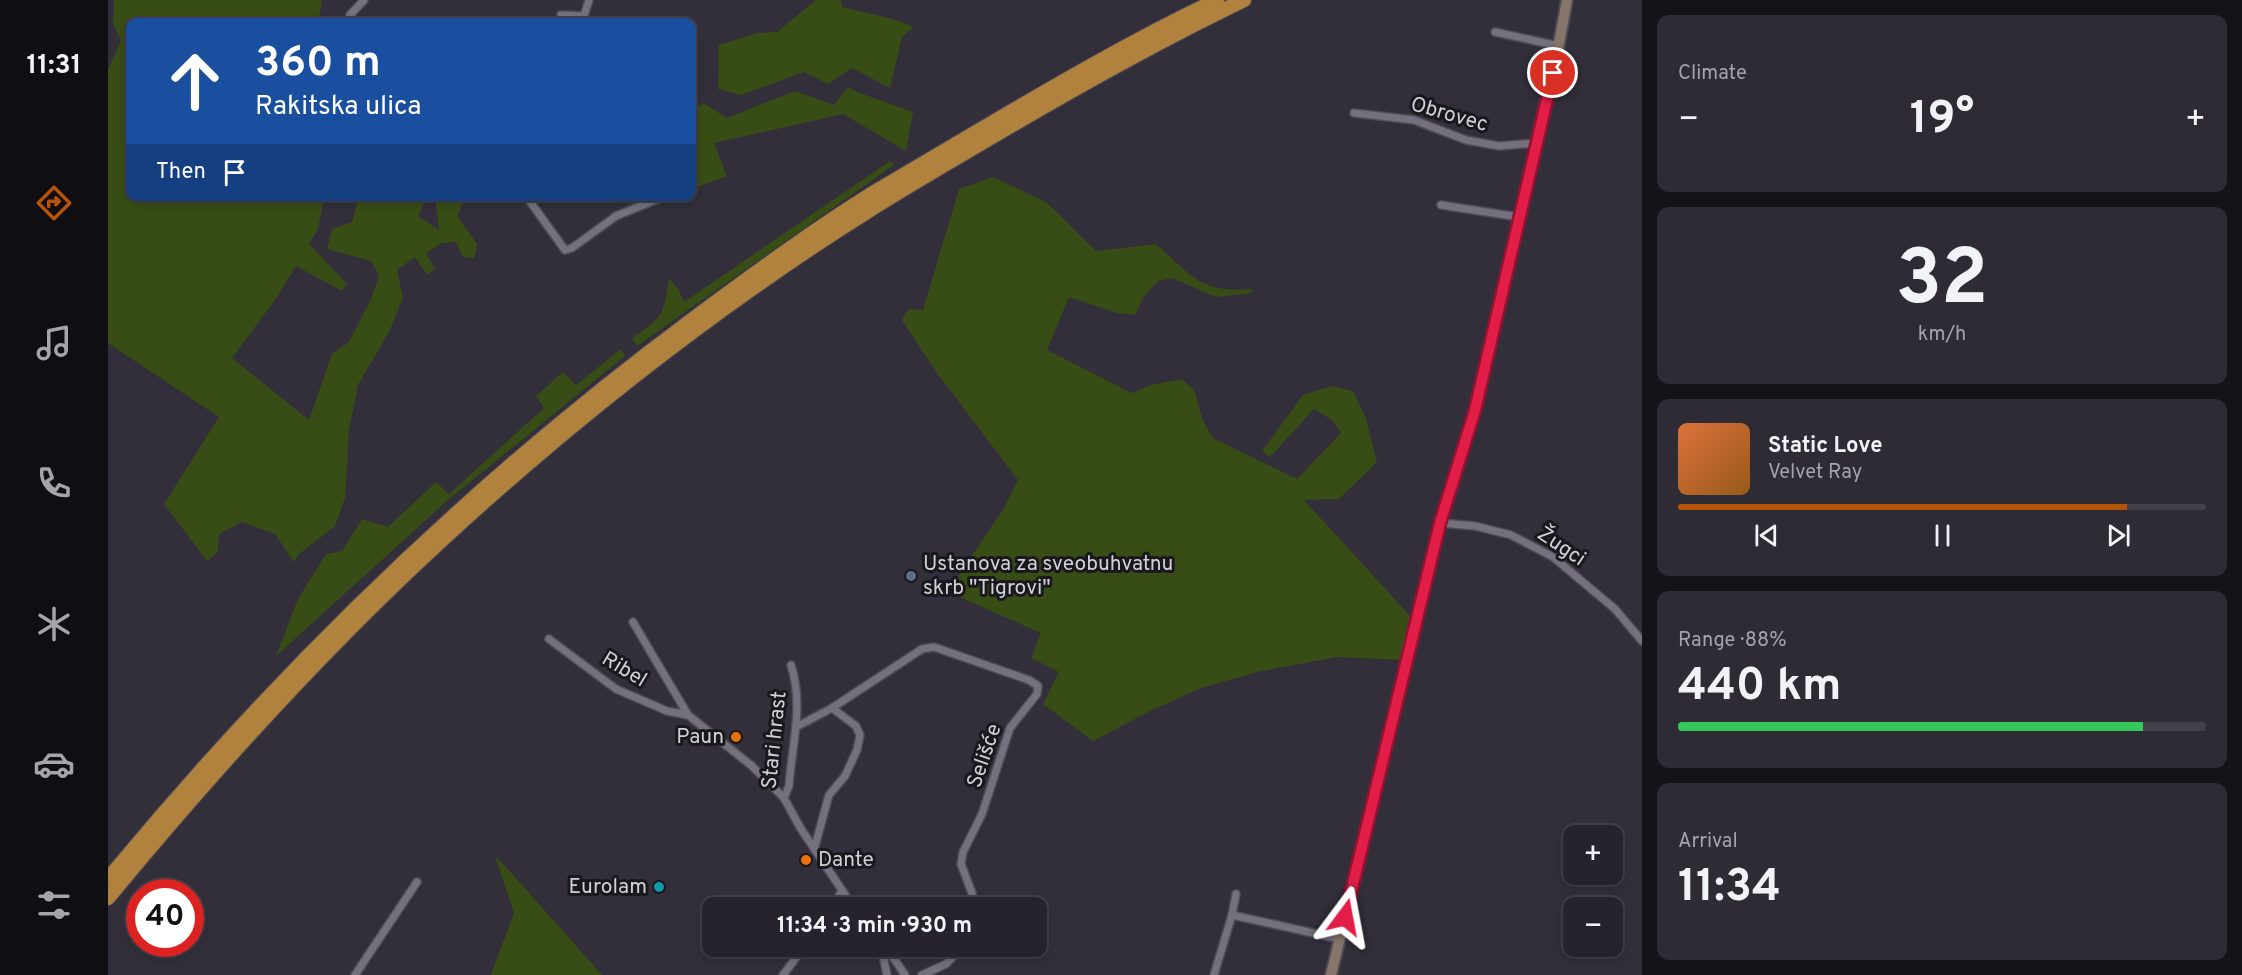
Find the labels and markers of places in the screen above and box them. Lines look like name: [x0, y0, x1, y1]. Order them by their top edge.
pin: [1527, 47, 1578, 98]
place label: Ustanova za sveobuhvatnu skrb "Tigrovi": [923, 551, 1173, 602]
marker: Ustanova za sveobuhvatnu skrb "Tigrovi": [904, 569, 918, 583]
place label: Paun: [676, 724, 724, 751]
marker: Paun: [729, 730, 743, 744]
place label: Dante: [818, 847, 874, 874]
marker: Dante: [799, 853, 813, 867]
place label: Eurolam: [568, 874, 647, 901]
marker: Eurolam: [652, 880, 666, 894]

